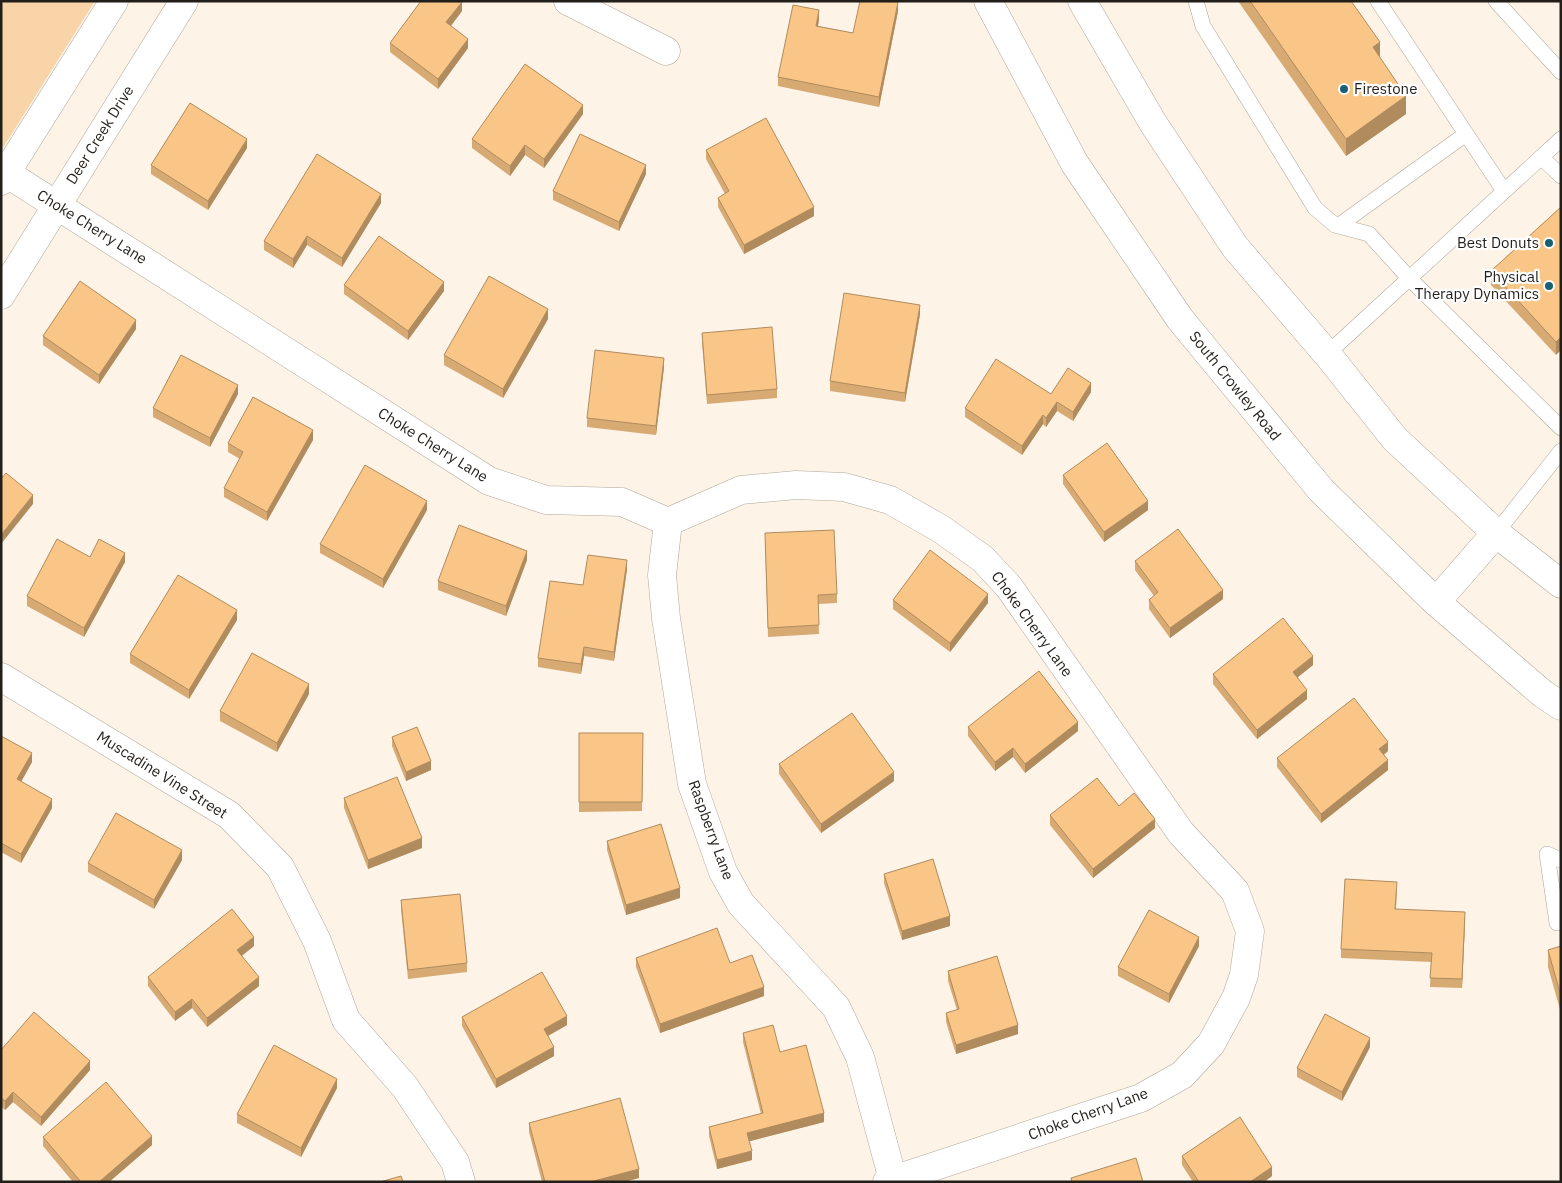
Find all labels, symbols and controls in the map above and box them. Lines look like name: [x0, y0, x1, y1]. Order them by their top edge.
place label: Firestone: [1354, 79, 1417, 98]
street label: Deer Creek Drive: [62, 82, 138, 188]
marker: Firestone: [1338, 83, 1350, 95]
street label: Choke Cherry Lane: [34, 185, 151, 268]
place label: Best Donuts: [1457, 233, 1539, 252]
marker: Best Donuts: [1543, 237, 1555, 249]
place label: Physical Therapy Dynamics: [1415, 267, 1539, 303]
marker: Physical Therapy Dynamics: [1543, 280, 1555, 292]
street label: South Crowley Road: [1185, 327, 1285, 444]
street label: Choke Cherry Lane: [375, 403, 492, 486]
street label: Choke Cherry Lane: [988, 567, 1077, 680]
street label: Muscadine Vine Street: [93, 727, 231, 823]
street label: Raspberry Lane: [685, 777, 738, 882]
street label: Choke Cherry Lane: [1025, 1083, 1150, 1144]

